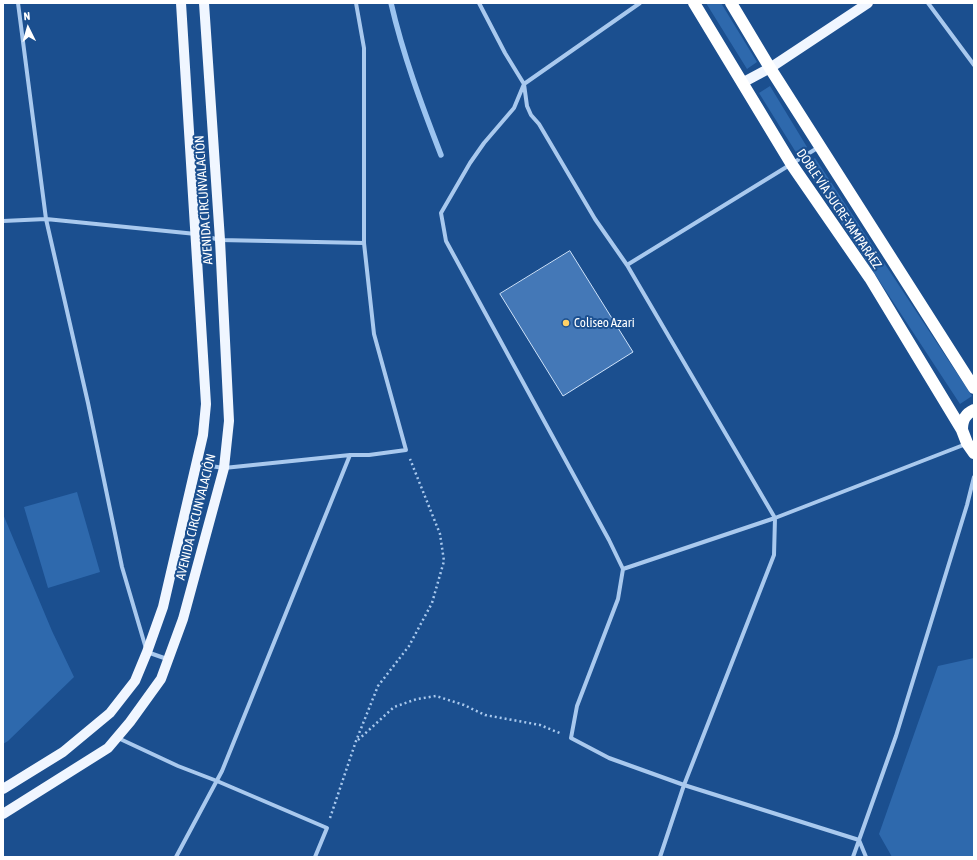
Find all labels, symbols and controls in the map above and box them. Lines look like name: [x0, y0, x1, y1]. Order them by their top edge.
north arrow: [8, 8, 48, 48]
text: N: [23, 10, 31, 22]
street label: AVENIDA CIRCUNVALACIÓN: [192, 135, 216, 265]
street label: DOBLE VÍA SUCRE-YAMPARÁEZ: [793, 146, 885, 272]
place label: Coliseo Azari: [574, 315, 635, 331]
marker: Coliseo Azari: [561, 318, 571, 328]
street label: AVENIDA CIRCUNVALACIÓN: [173, 452, 219, 582]

